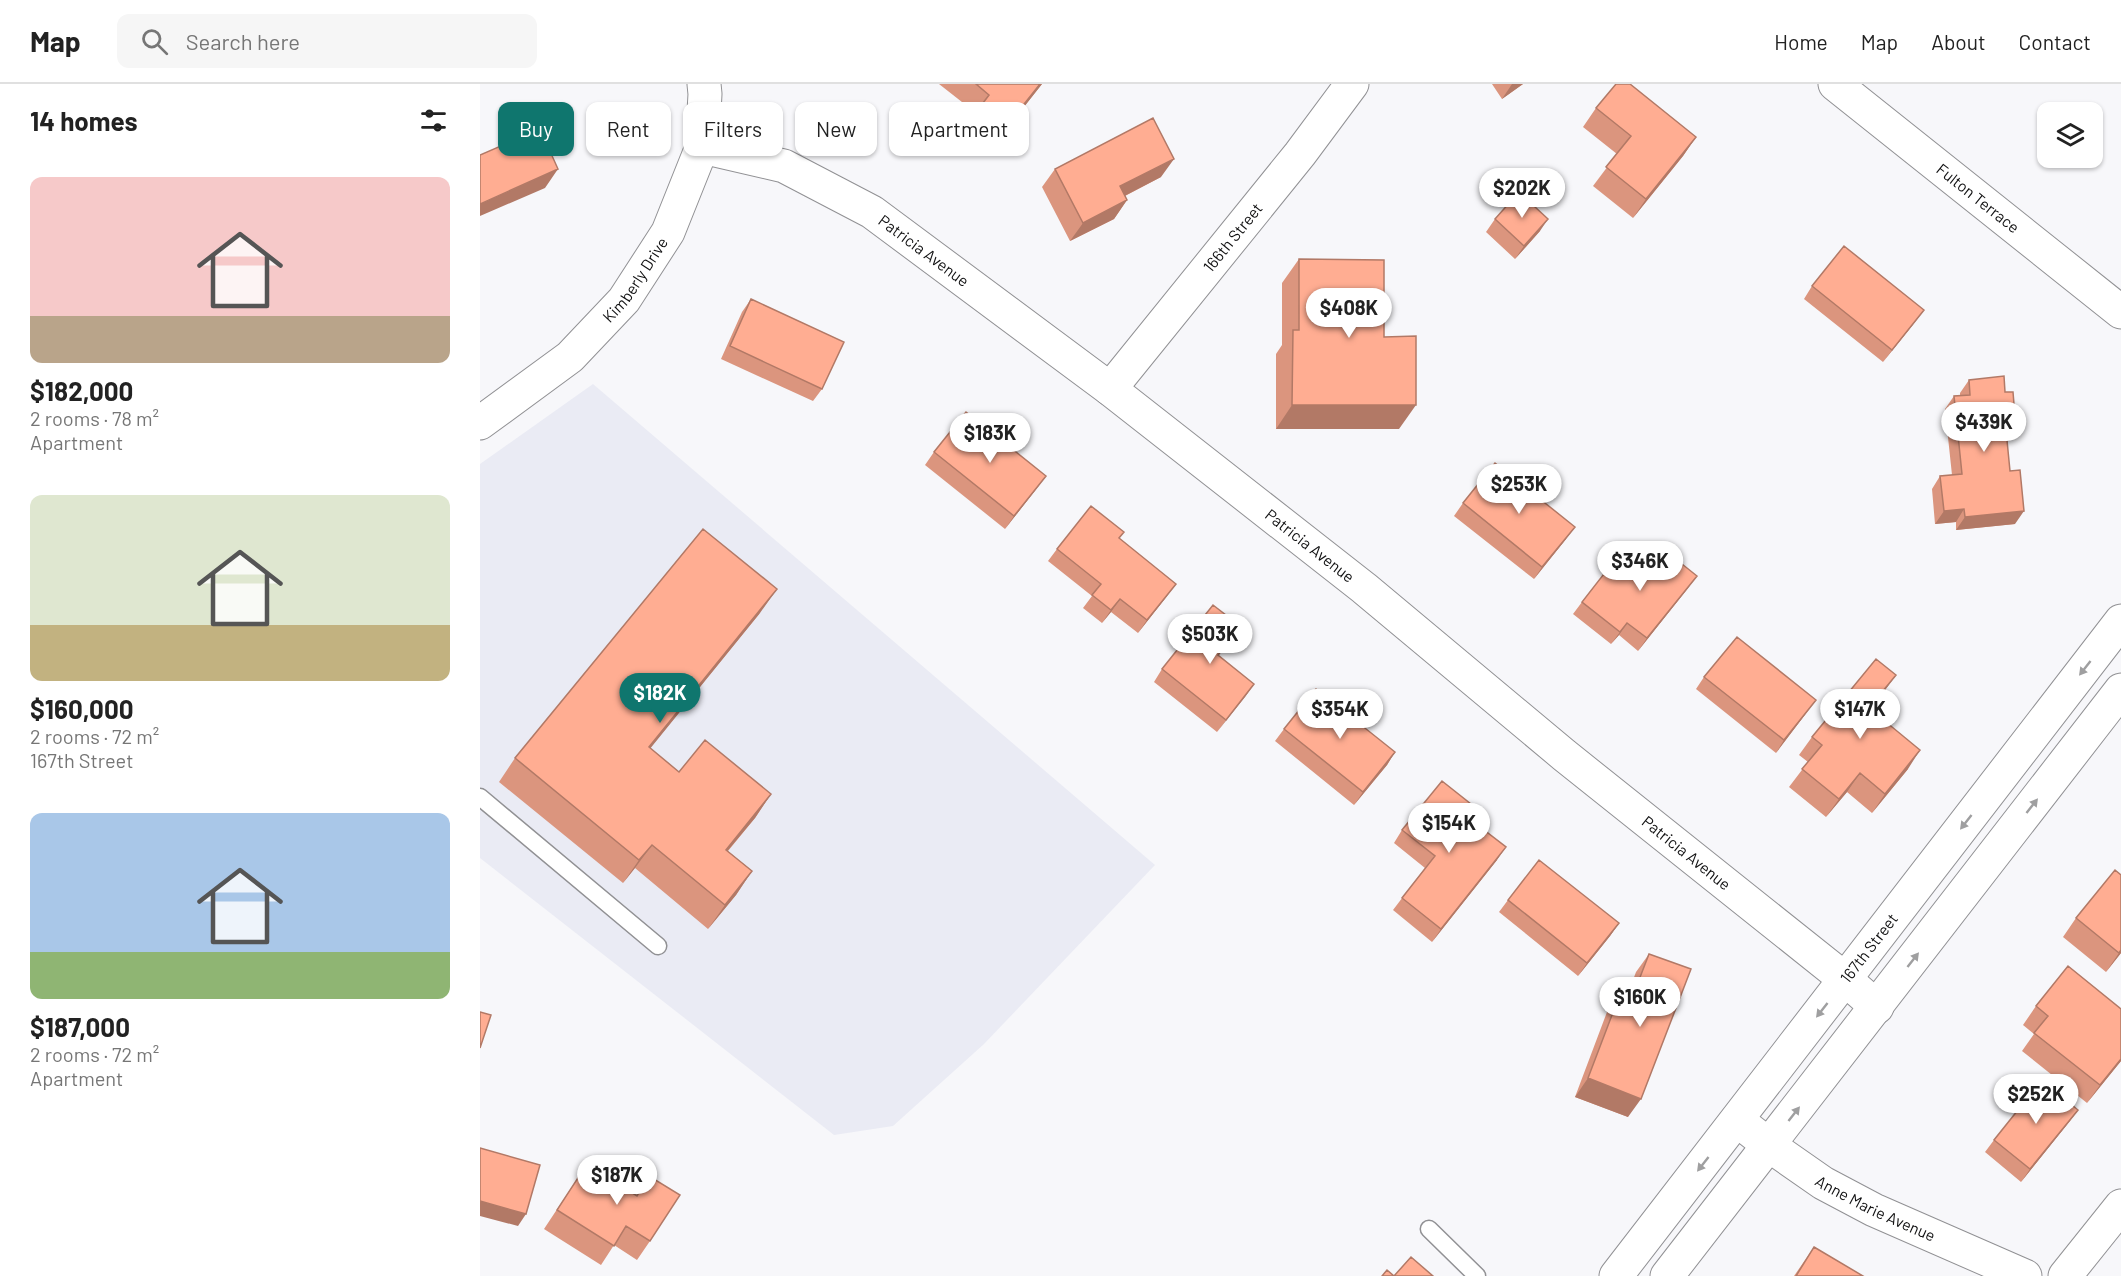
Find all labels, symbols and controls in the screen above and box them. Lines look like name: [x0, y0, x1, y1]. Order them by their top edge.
search box: [117, 14, 537, 68]
text: Map: [30, 24, 81, 58]
icon: search: [138, 25, 171, 58]
text: Search here: [186, 28, 300, 54]
text: Home: [1774, 29, 1828, 54]
text: Map: [1861, 29, 1898, 54]
text: About: [1931, 29, 1986, 54]
text: Contact: [2019, 29, 2091, 54]
chip: Buy: [498, 102, 574, 156]
chip: Rent: [586, 102, 671, 156]
chip: Filters: [683, 102, 783, 156]
chip: New: [795, 102, 877, 156]
chip: Apartment: [889, 102, 1029, 156]
map controls: [2037, 102, 2103, 168]
button: layers: [2037, 102, 2103, 168]
icon: filters: [417, 104, 450, 137]
text: 14 homes: [30, 105, 137, 136]
street label: Fulton Terrace: [1933, 159, 2024, 236]
pin: $202K: [1480, 168, 1564, 219]
text: $202K: [1493, 175, 1551, 199]
street label: 166th Street: [1199, 199, 1266, 275]
street label: Patricia Avenue: [875, 210, 973, 290]
icon: home: [186, 216, 294, 324]
street label: Kimberly Drive: [598, 233, 671, 326]
pin: $408K: [1307, 288, 1391, 339]
text: $408K: [1320, 295, 1378, 319]
text: $182,000: [30, 375, 133, 406]
pin: $439K: [1942, 402, 2026, 453]
text: 2 rooms · 78 m²: [30, 406, 159, 430]
text: $439K: [1955, 409, 2013, 433]
pin: $183K: [948, 413, 1032, 464]
text: $183K: [964, 420, 1016, 444]
text: Apartment: [30, 430, 123, 454]
pin: $253K: [1477, 464, 1561, 515]
text: $253K: [1491, 471, 1547, 495]
street label: Patricia Avenue: [1262, 504, 1359, 586]
icon: home: [186, 534, 294, 642]
pin: $346K: [1598, 541, 1682, 592]
text: $346K: [1611, 548, 1669, 572]
pin: $503K: [1168, 614, 1252, 665]
text: $503K: [1182, 621, 1238, 645]
one-way arrow: [2079, 660, 2092, 676]
pin: $182K: [618, 673, 702, 724]
text: $182K: [633, 680, 687, 704]
pin: $354K: [1298, 689, 1382, 740]
pin: $147K: [1818, 689, 1902, 740]
text: $160,000: [30, 693, 134, 724]
text: $354K: [1311, 696, 1369, 720]
text: $147K: [1834, 696, 1886, 720]
text: 2 rooms · 72 m²: [30, 724, 159, 748]
text: 167th Street: [30, 748, 133, 772]
one-way arrow: [2026, 798, 2038, 813]
pin: $154K: [1407, 803, 1491, 854]
text: $154K: [1422, 810, 1476, 834]
street label: Patricia Avenue: [1639, 811, 1735, 893]
one-way arrow: [1961, 815, 1973, 830]
icon: home: [186, 852, 294, 960]
street label: 167th Street: [1836, 909, 1901, 986]
one-way arrow: [1907, 953, 1919, 968]
pin: $160K: [1598, 977, 1682, 1028]
text: $160K: [1613, 984, 1667, 1008]
one-way arrow: [1817, 1003, 1829, 1018]
text: $187,000: [30, 1011, 130, 1042]
text: 2 rooms · 72 m²: [30, 1042, 159, 1066]
text: Apartment: [30, 1066, 123, 1090]
pin: $252K: [1994, 1074, 2078, 1125]
text: $252K: [2007, 1081, 2065, 1105]
one-way arrow: [1787, 1107, 1799, 1122]
pin: $187K: [575, 1155, 659, 1206]
one-way arrow: [1697, 1157, 1709, 1172]
text: $187K: [591, 1162, 643, 1186]
street label: Anne Marie Avenue: [1812, 1171, 1938, 1245]

